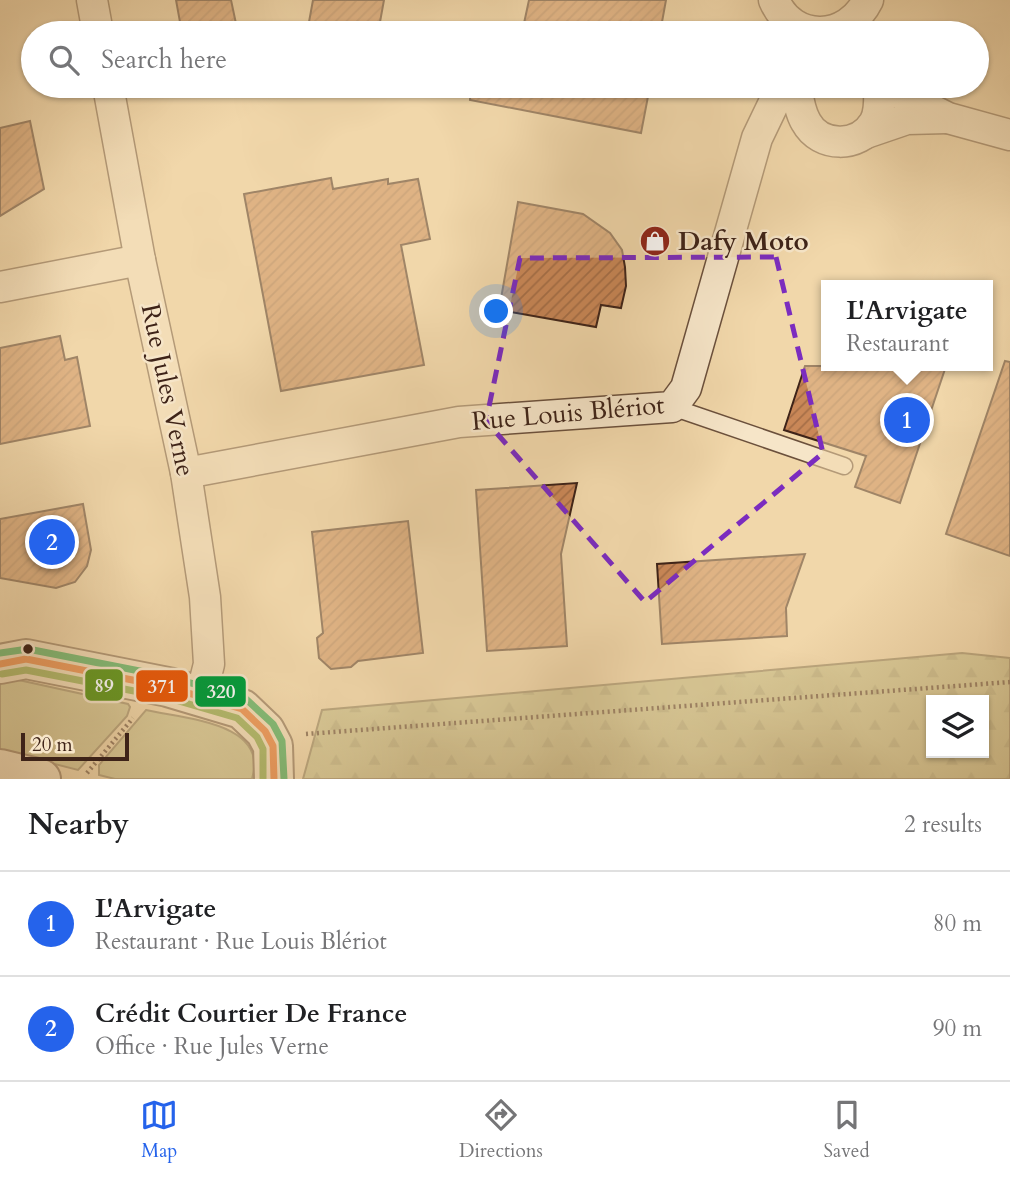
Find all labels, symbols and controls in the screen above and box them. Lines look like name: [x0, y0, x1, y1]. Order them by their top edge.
search box: [21, 21, 989, 98]
icon: search: [45, 41, 83, 79]
text: Search here: [101, 42, 227, 77]
shop icon: Dafy Moto: [638, 224, 672, 258]
place label: Dafy Moto: [678, 224, 809, 259]
popup: [821, 280, 993, 371]
text: L'Arvigate: [846, 293, 968, 328]
your location: [479, 294, 513, 328]
street label: Rue Jules Verne: [133, 301, 203, 479]
text: Restaurant: [846, 328, 949, 359]
street label: Rue Louis Blériot: [470, 387, 666, 439]
pin: 1: [884, 394, 930, 446]
pin: 2: [29, 516, 75, 568]
unlabelled marker: [21, 642, 35, 656]
line badge: 89: [84, 668, 124, 702]
line badge: 371: [135, 669, 189, 703]
text: 89: [94, 673, 114, 699]
text: 371: [147, 674, 177, 700]
line badge: 320: [194, 675, 247, 708]
text: 320: [206, 679, 236, 705]
map controls: [926, 695, 989, 758]
button: layers: [926, 695, 989, 758]
scale bar: [21, 730, 130, 762]
text: 20 m: [32, 732, 73, 758]
text: Nearby: [28, 804, 129, 845]
text: 2 results: [904, 809, 982, 840]
text: L'Arvigate: [95, 891, 216, 926]
text: 1: [45, 908, 57, 939]
text: 80 m: [933, 908, 982, 939]
text: Restaurant · Rue Louis Blériot: [95, 926, 387, 957]
text: Crédit Courtier De France: [95, 996, 407, 1031]
text: 2: [45, 1013, 57, 1044]
text: 90 m: [933, 1013, 982, 1044]
text: Office · Rue Jules Verne: [95, 1031, 329, 1062]
tab: Map: [140, 1096, 178, 1164]
tab: Directions: [459, 1096, 543, 1164]
tab: Saved: [824, 1096, 870, 1164]

